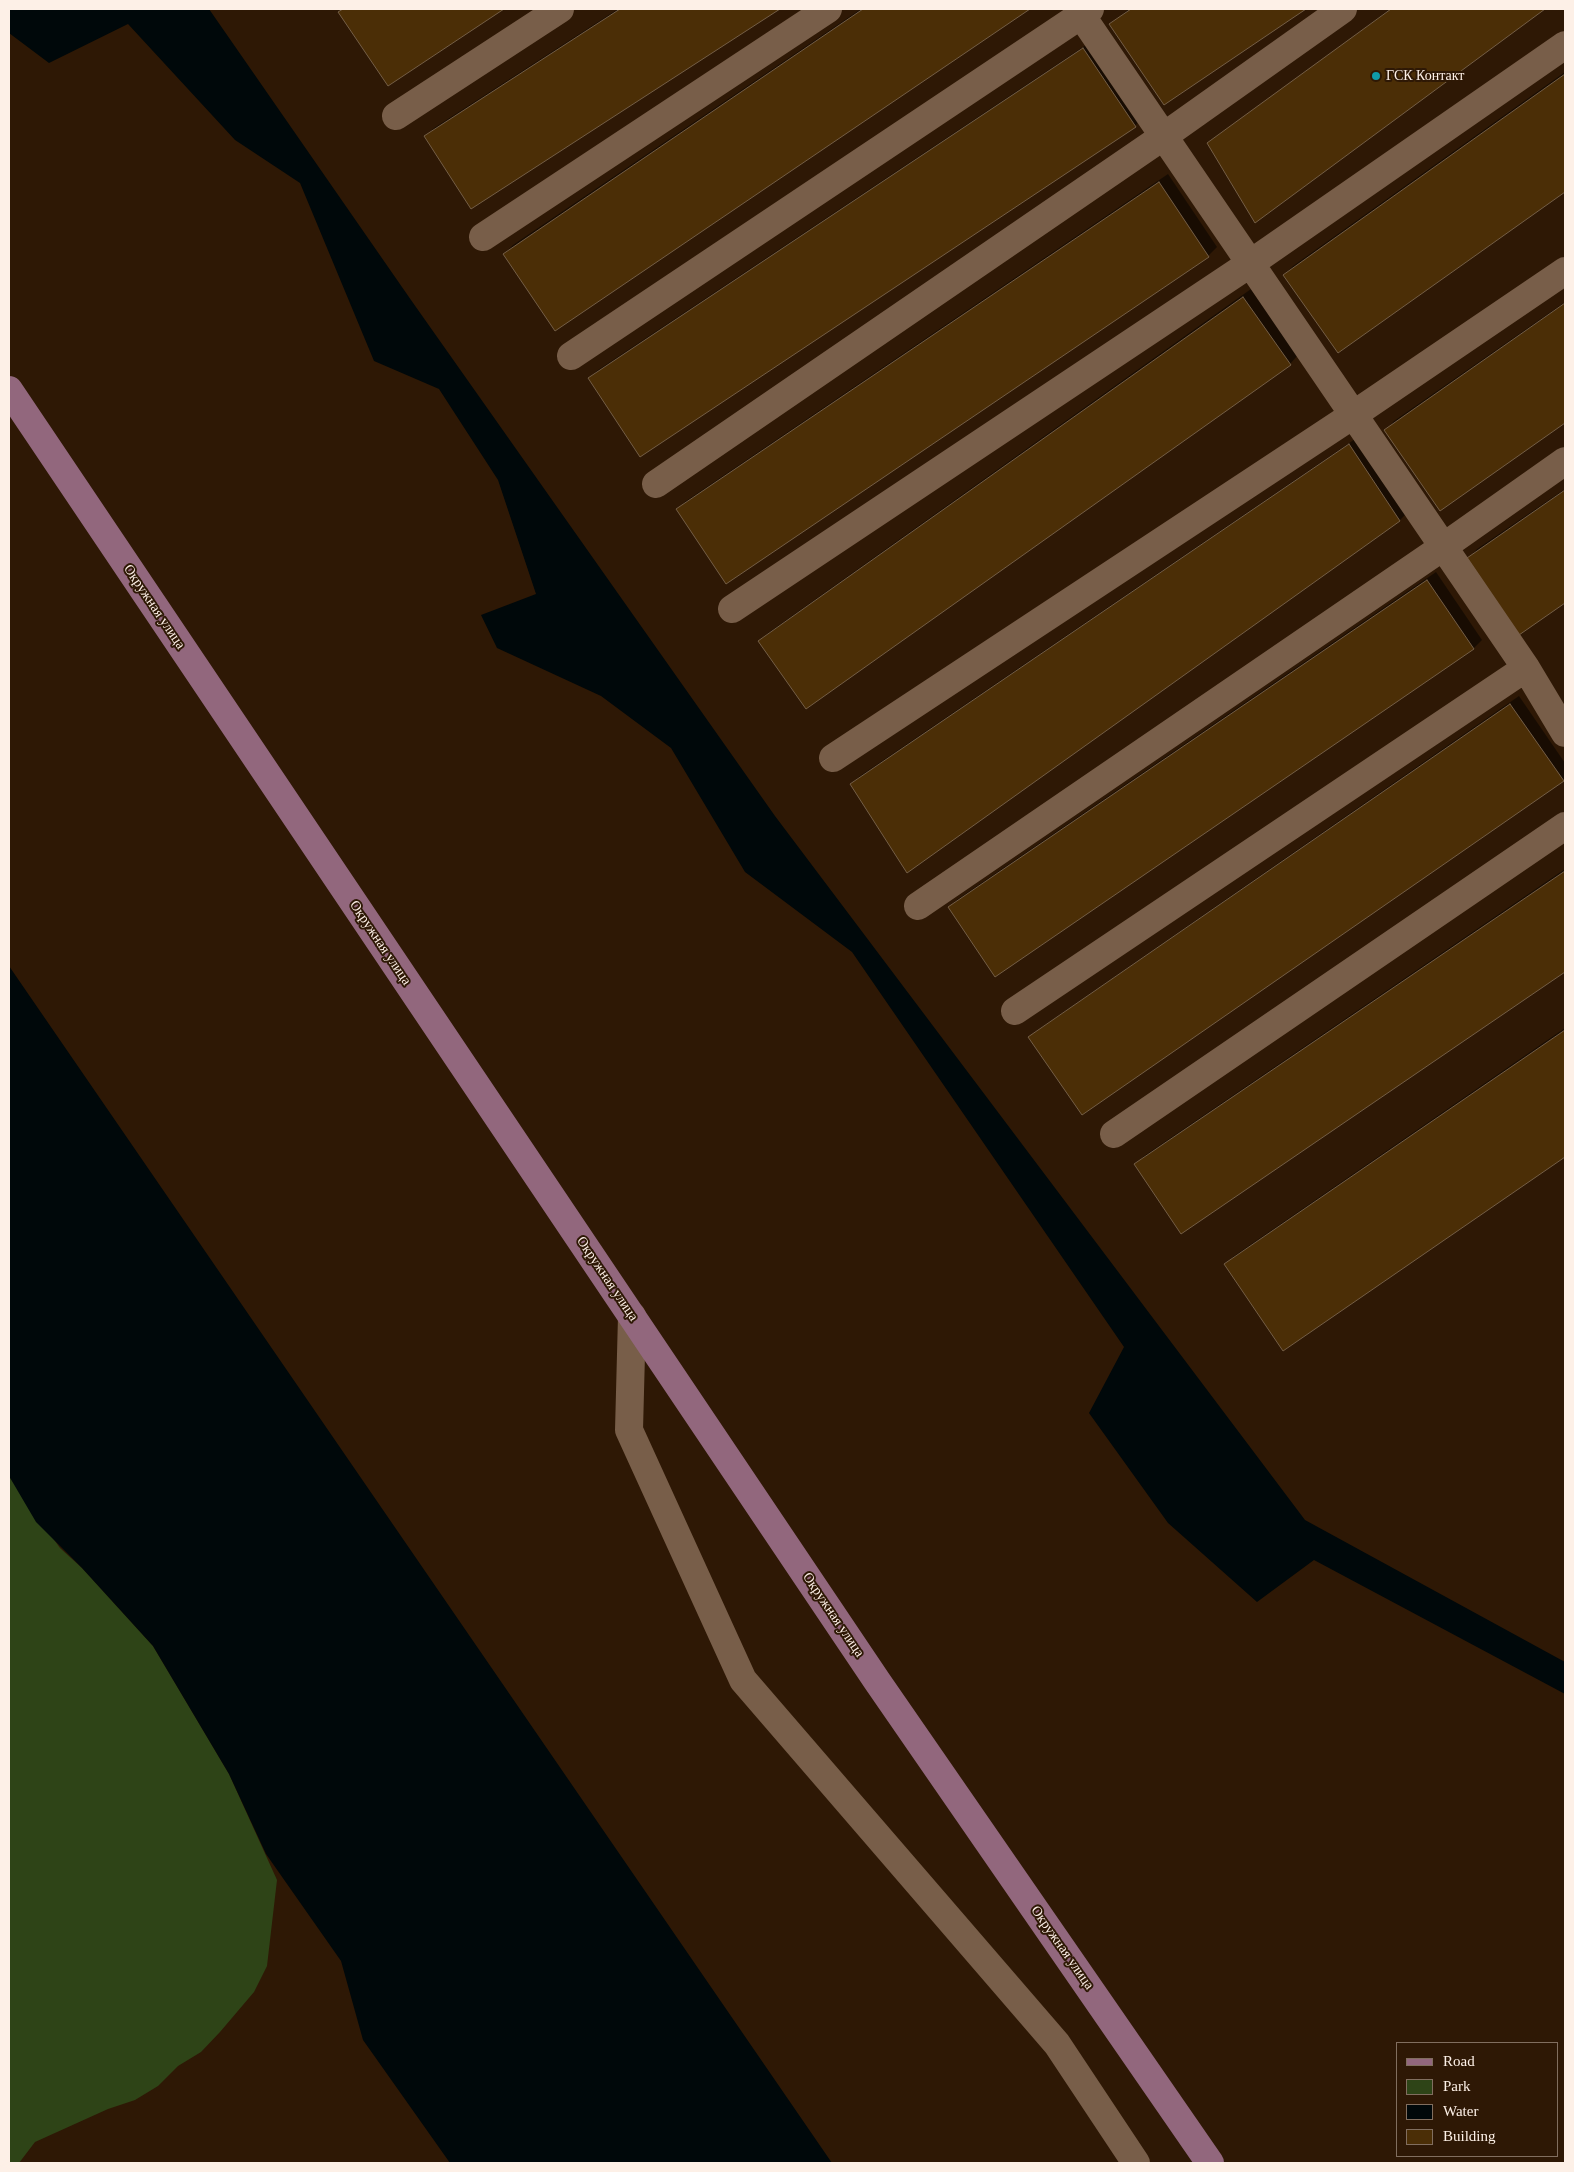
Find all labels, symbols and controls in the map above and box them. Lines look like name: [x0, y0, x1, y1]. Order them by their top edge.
place label: ГСК Контакт: [1386, 68, 1464, 84]
marker: ГСК Контакт: [1370, 70, 1382, 82]
street label: Окружная улица: [120, 562, 188, 652]
street label: Окружная улица: [346, 898, 414, 988]
street label: Окружная улица: [573, 1234, 641, 1324]
street label: Окружная улица: [799, 1570, 867, 1660]
street label: Окружная улица: [1027, 1903, 1097, 1993]
legend: [1396, 2042, 1559, 2157]
text: Road: [1443, 2053, 1475, 2069]
text: Park: [1443, 2078, 1471, 2094]
text: Water: [1443, 2103, 1478, 2119]
text: Building: [1443, 2128, 1496, 2144]

